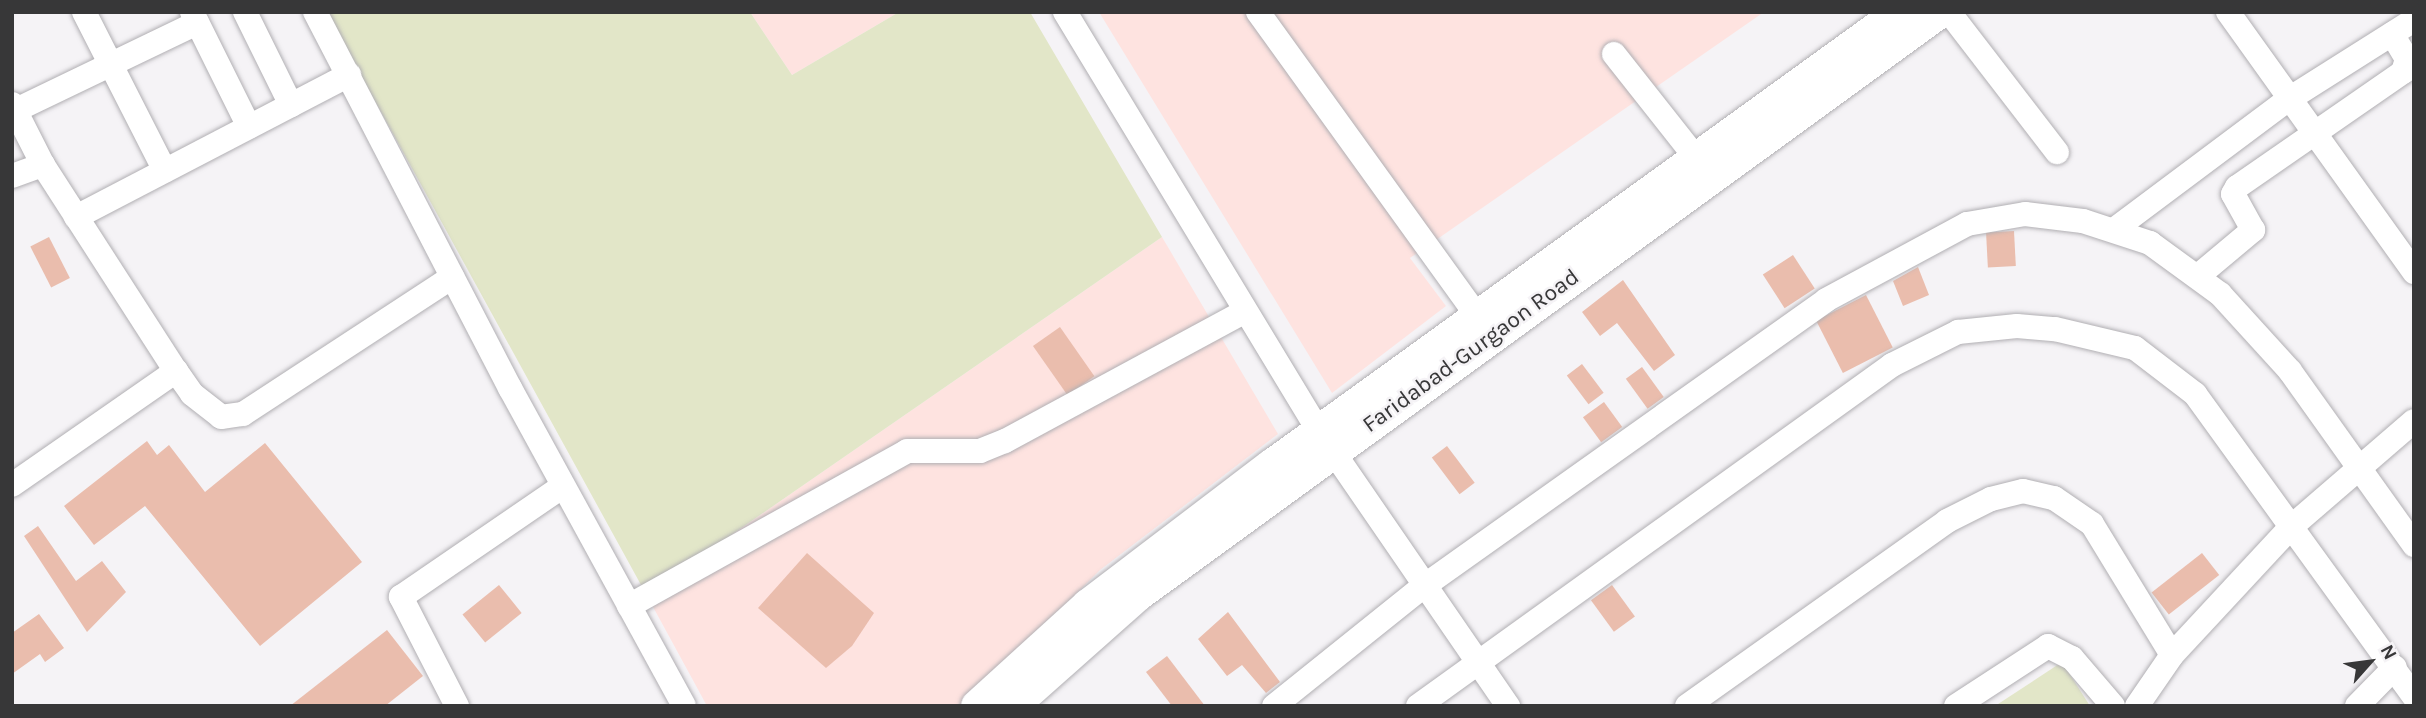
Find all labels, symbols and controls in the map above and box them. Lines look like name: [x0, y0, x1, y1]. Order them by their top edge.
street label: Faridabad-Gurgaon Road: [1357, 263, 1585, 439]
north arrow: [2335, 627, 2405, 697]
text: N: [2376, 641, 2401, 663]

